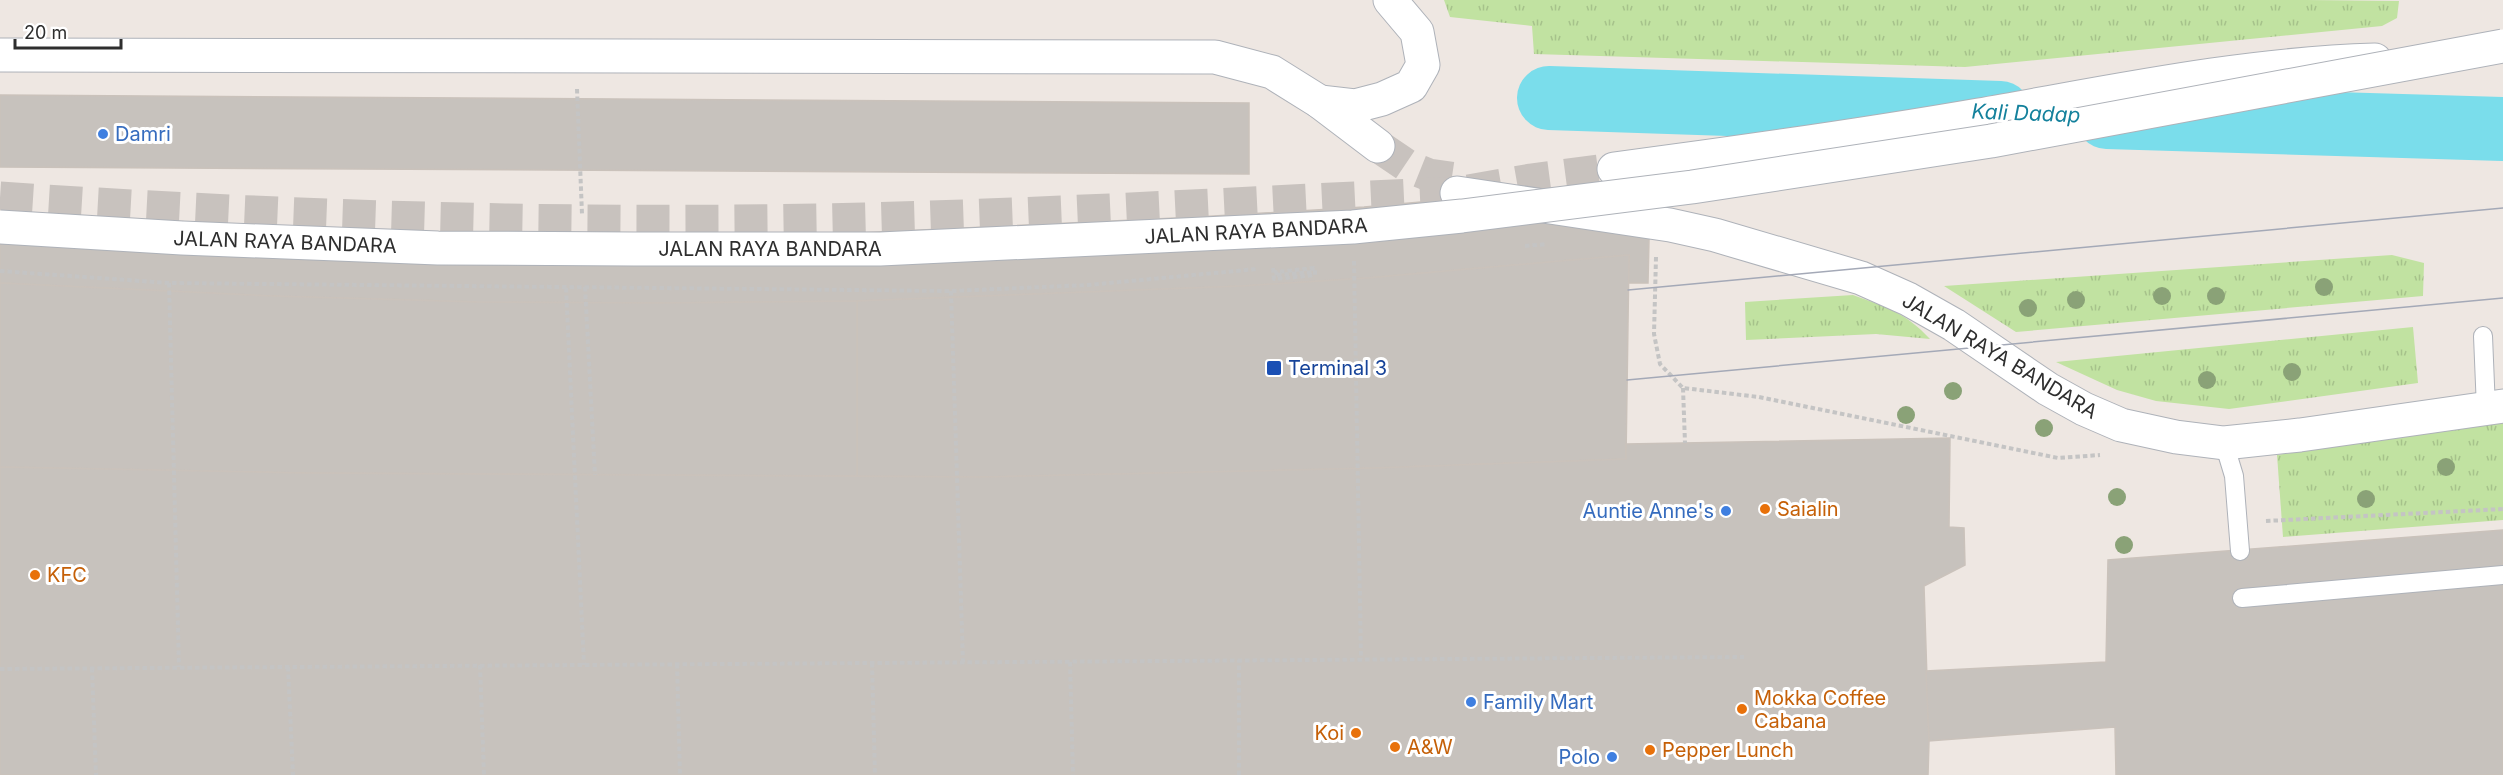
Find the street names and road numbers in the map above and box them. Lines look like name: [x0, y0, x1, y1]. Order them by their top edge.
street label: JALAN RAYA BANDARA: [1144, 213, 1368, 249]
street label: JALAN RAYA BANDARA: [173, 226, 397, 258]
street label: JALAN RAYA BANDARA: [658, 237, 882, 261]
street label: JALAN RAYA BANDARA: [1898, 288, 2102, 424]

